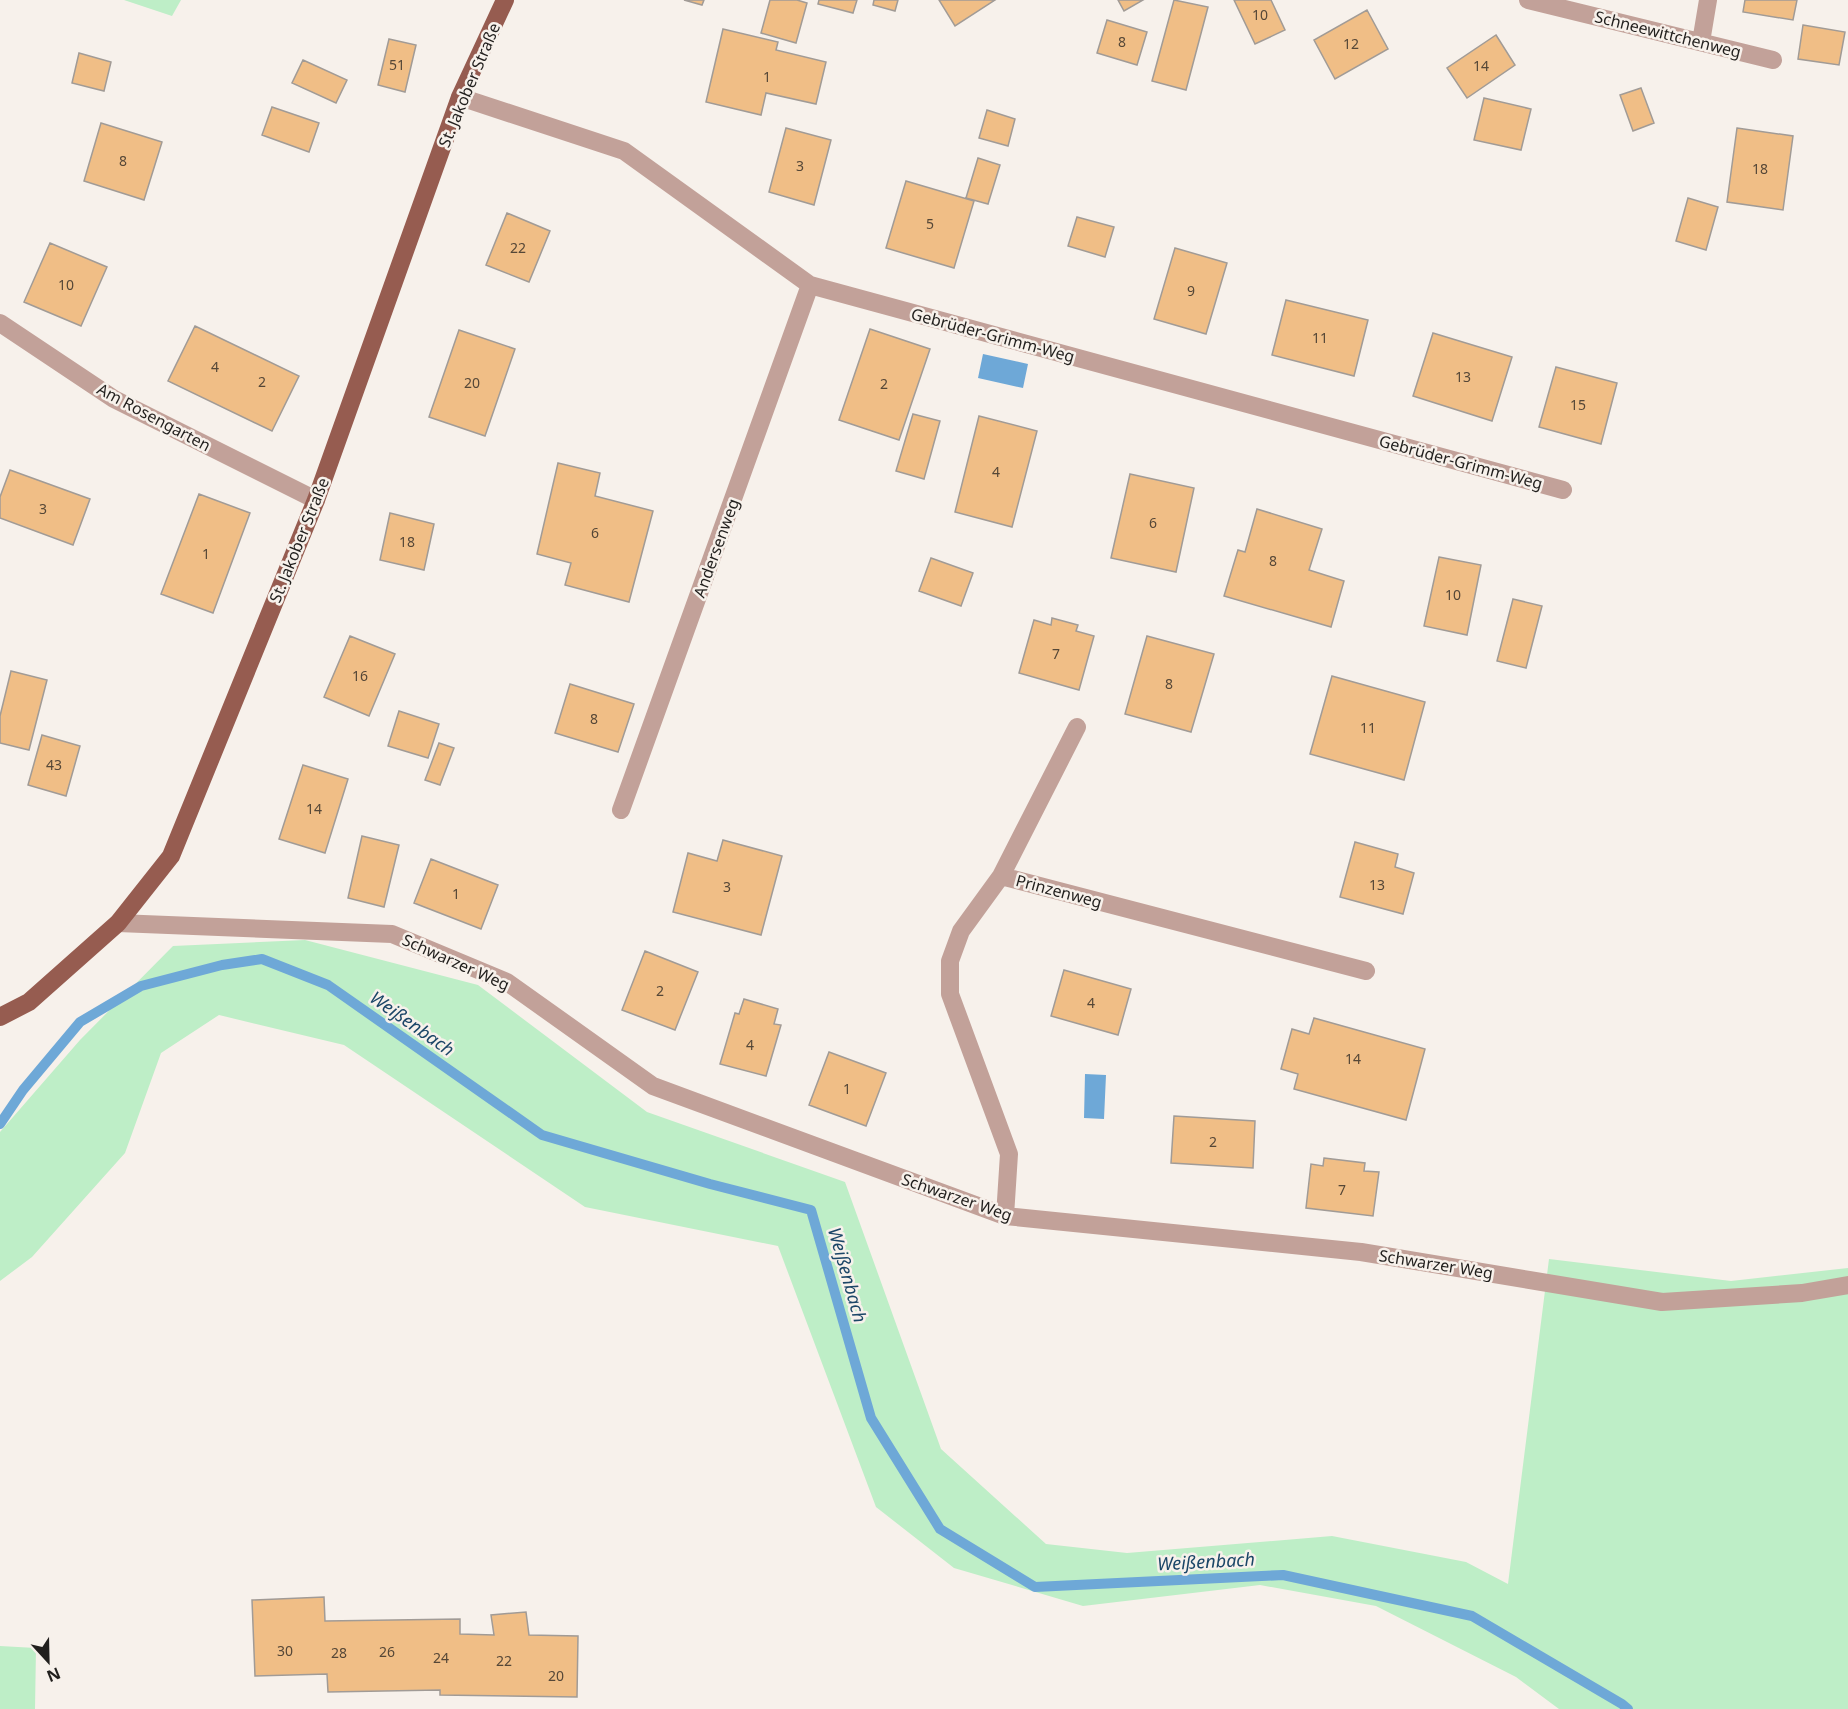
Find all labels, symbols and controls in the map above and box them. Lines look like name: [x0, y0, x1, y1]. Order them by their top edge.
house number: 10: [1252, 5, 1268, 24]
street label: Schneewittchenweg: [1592, 5, 1744, 63]
street label: St. Jakober Straße: [433, 19, 505, 151]
house number: 8: [1118, 32, 1126, 51]
house number: 12: [1343, 34, 1359, 53]
house number: 51: [389, 55, 405, 74]
house number: 14: [1473, 56, 1489, 75]
house number: 1: [763, 67, 771, 86]
house number: 8: [119, 151, 127, 170]
house number: 3: [796, 156, 804, 175]
house number: 18: [1752, 159, 1768, 178]
house number: 5: [926, 214, 934, 233]
house number: 22: [510, 238, 526, 257]
house number: 10: [58, 275, 74, 294]
house number: 9: [1187, 281, 1195, 300]
street label: Gebrüder-Grimm-Weg: [909, 303, 1077, 367]
house number: 11: [1312, 328, 1328, 347]
house number: 4: [211, 357, 219, 376]
house number: 13: [1455, 367, 1471, 386]
house number: 2: [258, 372, 266, 391]
house number: 20: [464, 373, 480, 392]
house number: 2: [880, 374, 888, 393]
street label: Am Rosengarten: [93, 378, 215, 456]
house number: 15: [1570, 395, 1586, 414]
street label: Gebrüder-Grimm-Weg: [1377, 430, 1545, 494]
house number: 4: [992, 462, 1000, 481]
street label: St. Jakober Straße: [264, 474, 334, 606]
street label: Andersenweg: [688, 496, 744, 600]
house number: 3: [39, 499, 47, 518]
house number: 6: [1149, 513, 1157, 532]
house number: 6: [591, 523, 599, 542]
house number: 18: [399, 532, 415, 551]
house number: 1: [202, 544, 210, 563]
house number: 8: [1269, 551, 1277, 570]
house number: 10: [1445, 585, 1461, 604]
house number: 7: [1052, 644, 1060, 663]
house number: 16: [352, 666, 368, 685]
house number: 8: [1165, 674, 1173, 693]
house number: 8: [590, 709, 598, 728]
house number: 11: [1360, 718, 1376, 737]
house number: 43: [46, 755, 62, 774]
house number: 14: [306, 799, 322, 818]
street label: Prinzenweg: [1014, 869, 1104, 913]
house number: 13: [1369, 875, 1385, 894]
house number: 3: [723, 877, 731, 896]
house number: 1: [452, 884, 460, 903]
street label: Schwarzer Weg: [399, 929, 513, 995]
house number: 2: [656, 981, 664, 1000]
water label: Weißenbach: [366, 985, 460, 1061]
house number: 4: [1087, 993, 1095, 1012]
house number: 4: [746, 1035, 754, 1054]
house number: 14: [1345, 1049, 1361, 1068]
house number: 1: [843, 1079, 851, 1098]
house number: 2: [1209, 1132, 1217, 1151]
street label: Schwarzer Weg: [899, 1168, 1015, 1226]
house number: 7: [1338, 1180, 1346, 1199]
water label: Weißenbach: [823, 1224, 873, 1325]
street label: Schwarzer Weg: [1377, 1244, 1495, 1284]
water label: Weißenbach: [1156, 1546, 1255, 1576]
north arrow: [18, 1631, 78, 1691]
house number: 30: [277, 1641, 293, 1660]
house number: 26: [379, 1642, 395, 1661]
house number: 28: [331, 1643, 347, 1662]
house number: 24: [433, 1648, 449, 1667]
house number: 22: [496, 1651, 512, 1670]
text: N: [43, 1662, 64, 1688]
house number: 20: [548, 1666, 564, 1685]

